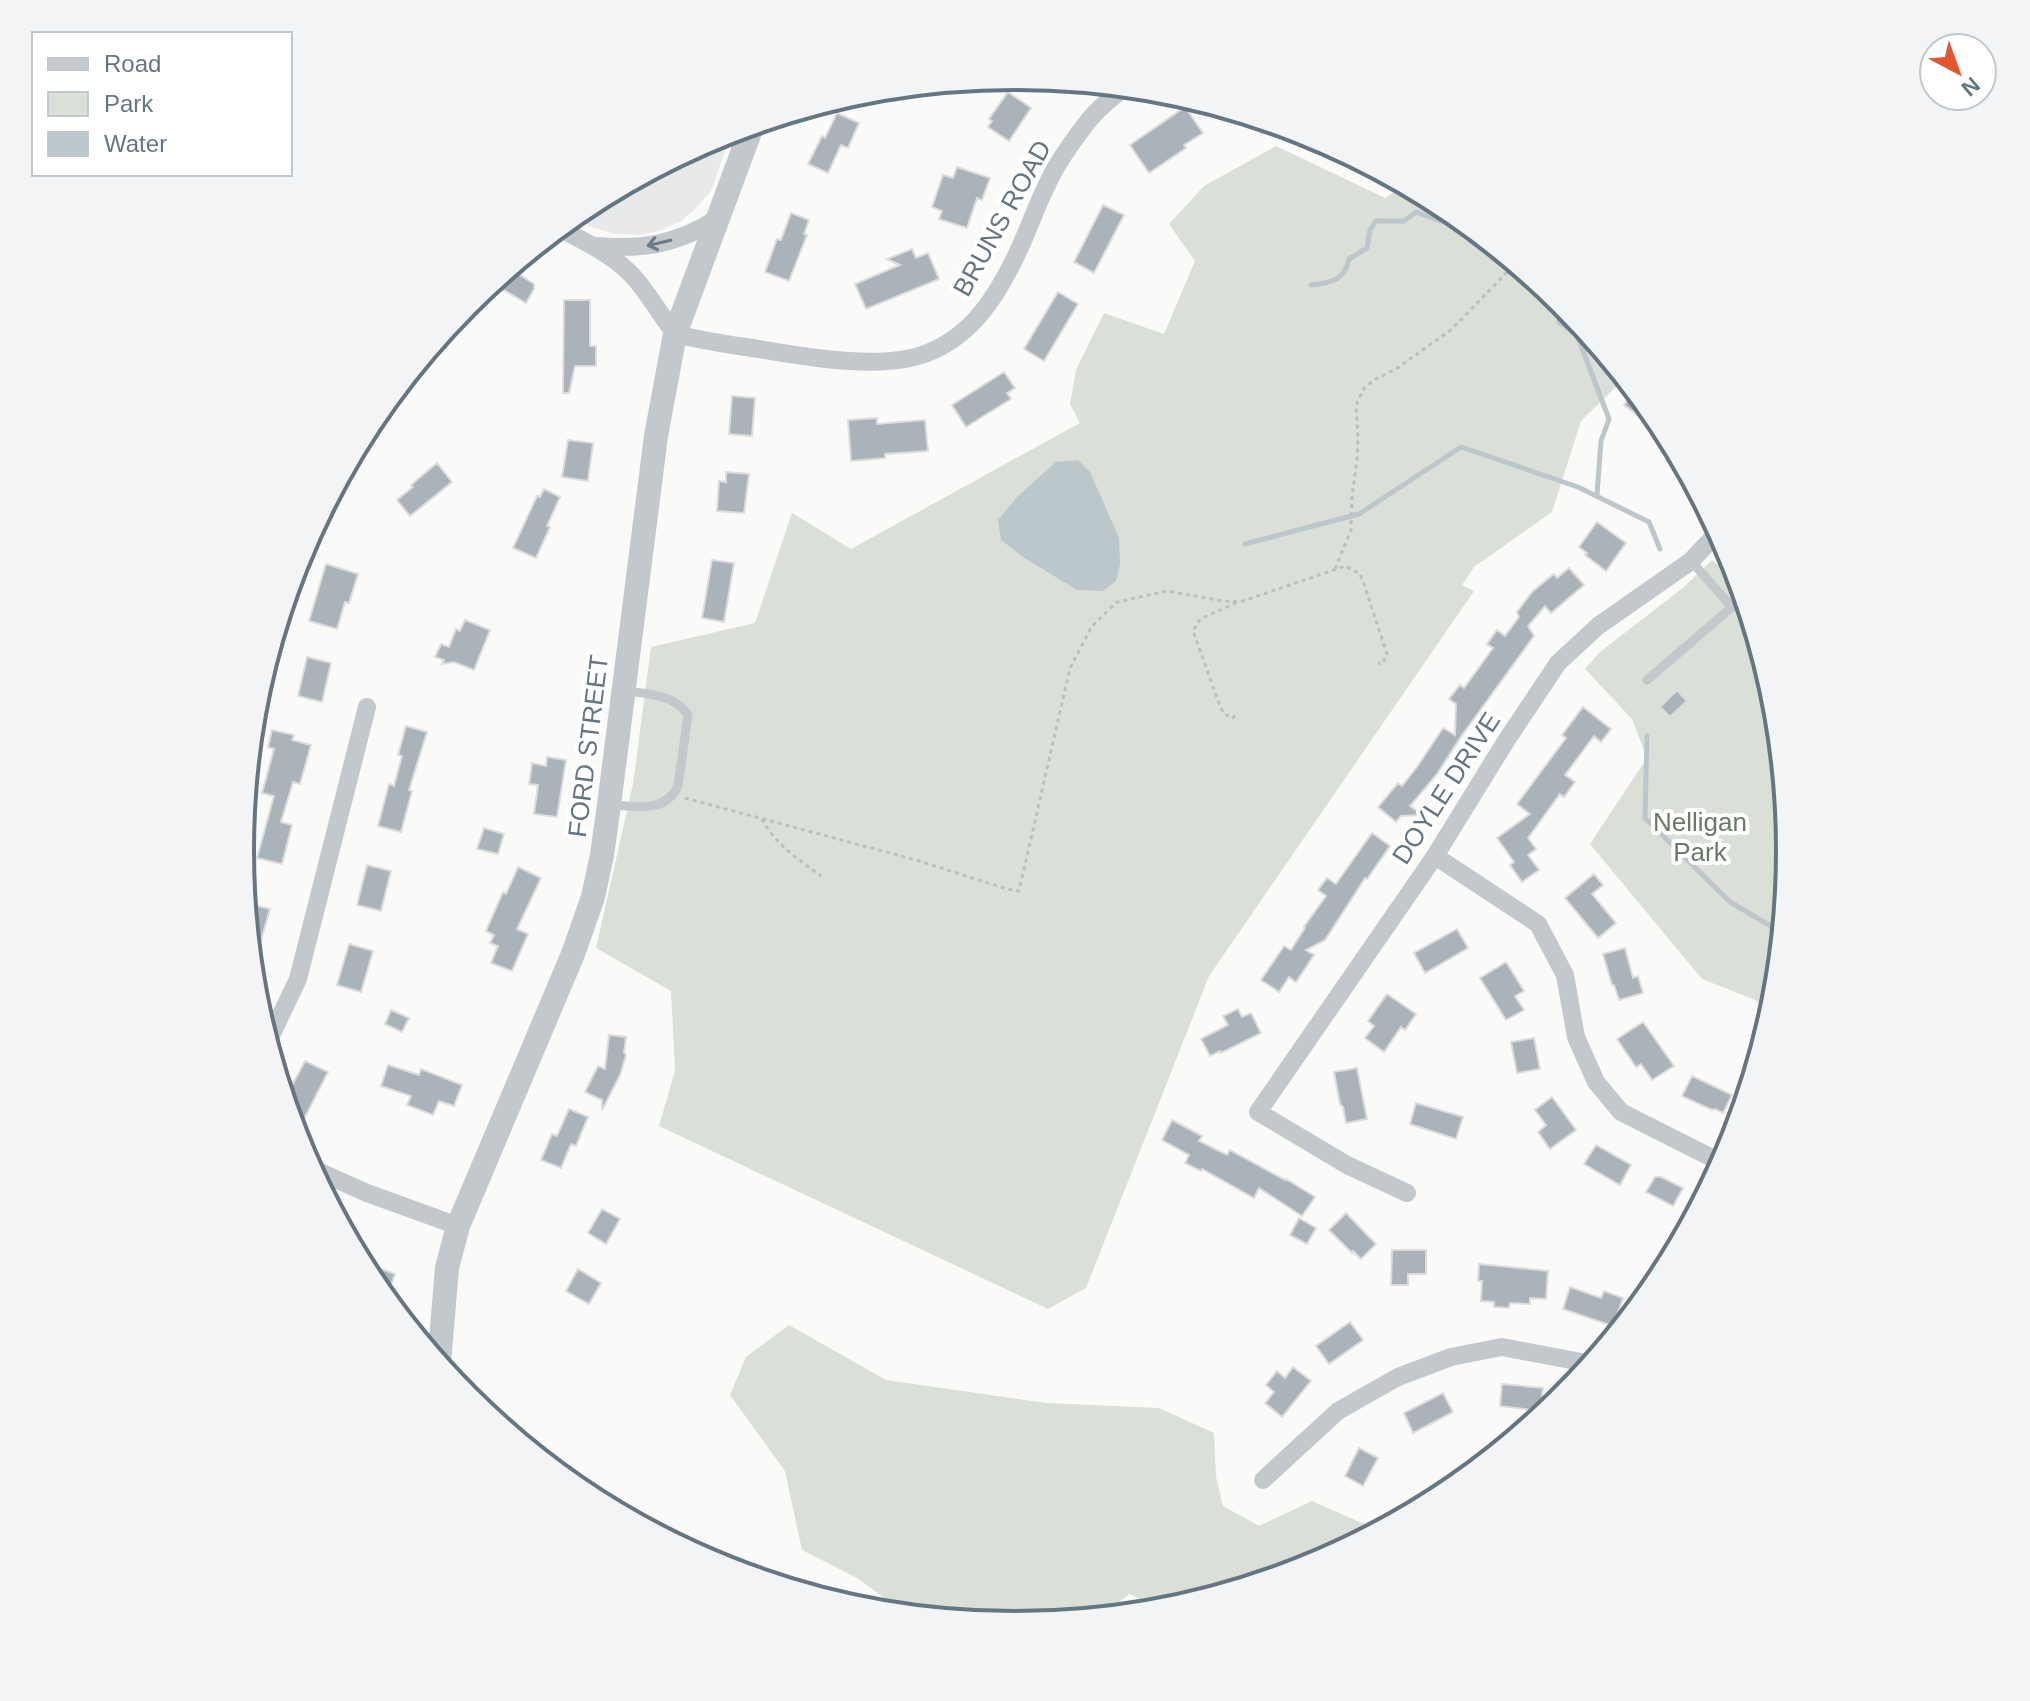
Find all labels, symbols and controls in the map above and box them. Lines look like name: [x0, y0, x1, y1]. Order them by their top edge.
legend: [32, 32, 292, 176]
north arrow: [1918, 32, 1998, 112]
text: Road: [104, 50, 161, 77]
text: N: [1957, 72, 1985, 101]
text: Park: [104, 90, 154, 117]
text: Water: [104, 130, 167, 157]
street label: BRUNS ROAD: [947, 135, 1057, 301]
one-way arrow: [647, 236, 672, 251]
street label: FORD STREET: [562, 653, 614, 839]
street label: DOYLE DRIVE: [1386, 707, 1506, 869]
park label: Nelligan Park: [1653, 807, 1747, 867]

